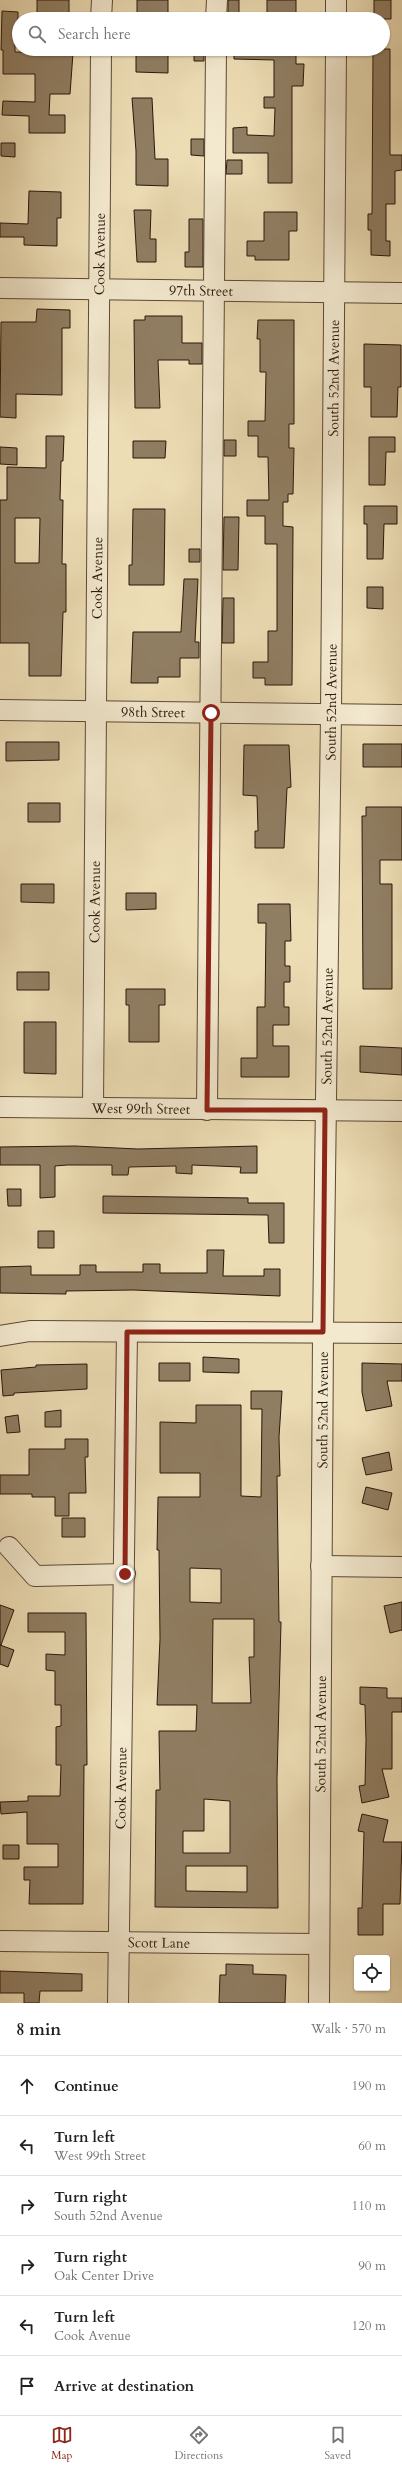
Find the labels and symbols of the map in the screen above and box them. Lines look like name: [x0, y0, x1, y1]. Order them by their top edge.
street label: Cook Avenue: [90, 213, 110, 295]
street label: 97th Street: [169, 281, 234, 301]
street label: South 52nd Avenue: [324, 319, 344, 437]
street label: Cook Avenue: [88, 537, 107, 619]
street label: South 52nd Avenue: [321, 643, 342, 761]
street label: 98th Street: [121, 703, 186, 722]
route start: [202, 704, 220, 722]
street label: Cook Avenue: [85, 861, 105, 943]
street label: South 52nd Avenue: [317, 967, 338, 1085]
street label: West 99th Street: [91, 1099, 191, 1119]
street label: South 52nd Avenue: [313, 1351, 333, 1469]
route end: [116, 1565, 134, 1583]
street label: South 52nd Avenue: [311, 1675, 331, 1793]
street label: Cook Avenue: [111, 1747, 131, 1829]
street label: Scott Lane: [128, 1933, 190, 1953]

